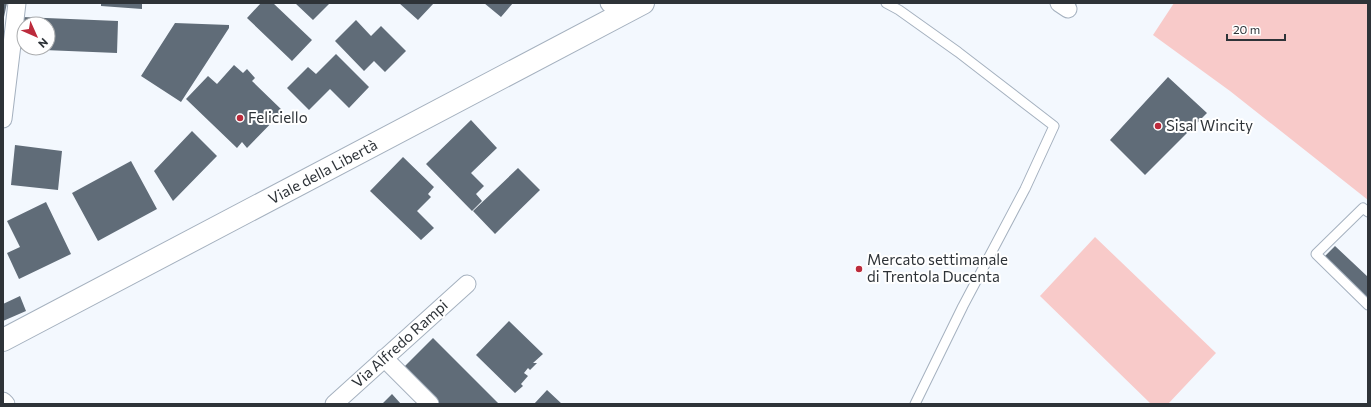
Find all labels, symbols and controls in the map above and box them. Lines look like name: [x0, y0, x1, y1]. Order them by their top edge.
north arrow: [16, 16, 56, 56]
scale bar: [1227, 16, 1285, 42]
text: 20 m: [1233, 22, 1260, 36]
text: N: [36, 36, 51, 51]
place label: Feliciello: [248, 108, 308, 126]
marker: Feliciello: [235, 113, 245, 123]
place label: Sisal Wincity: [1166, 116, 1253, 134]
marker: Sisal Wincity: [1153, 121, 1163, 131]
street label: Viale della Libertà: [265, 135, 380, 207]
place label: Mercato settimanale di Trentola Ducenta: [867, 250, 1008, 285]
marker: Mercato settimanale di Trentola Ducenta: [854, 264, 864, 274]
street label: Via Alfredo Rampi: [348, 295, 451, 391]

